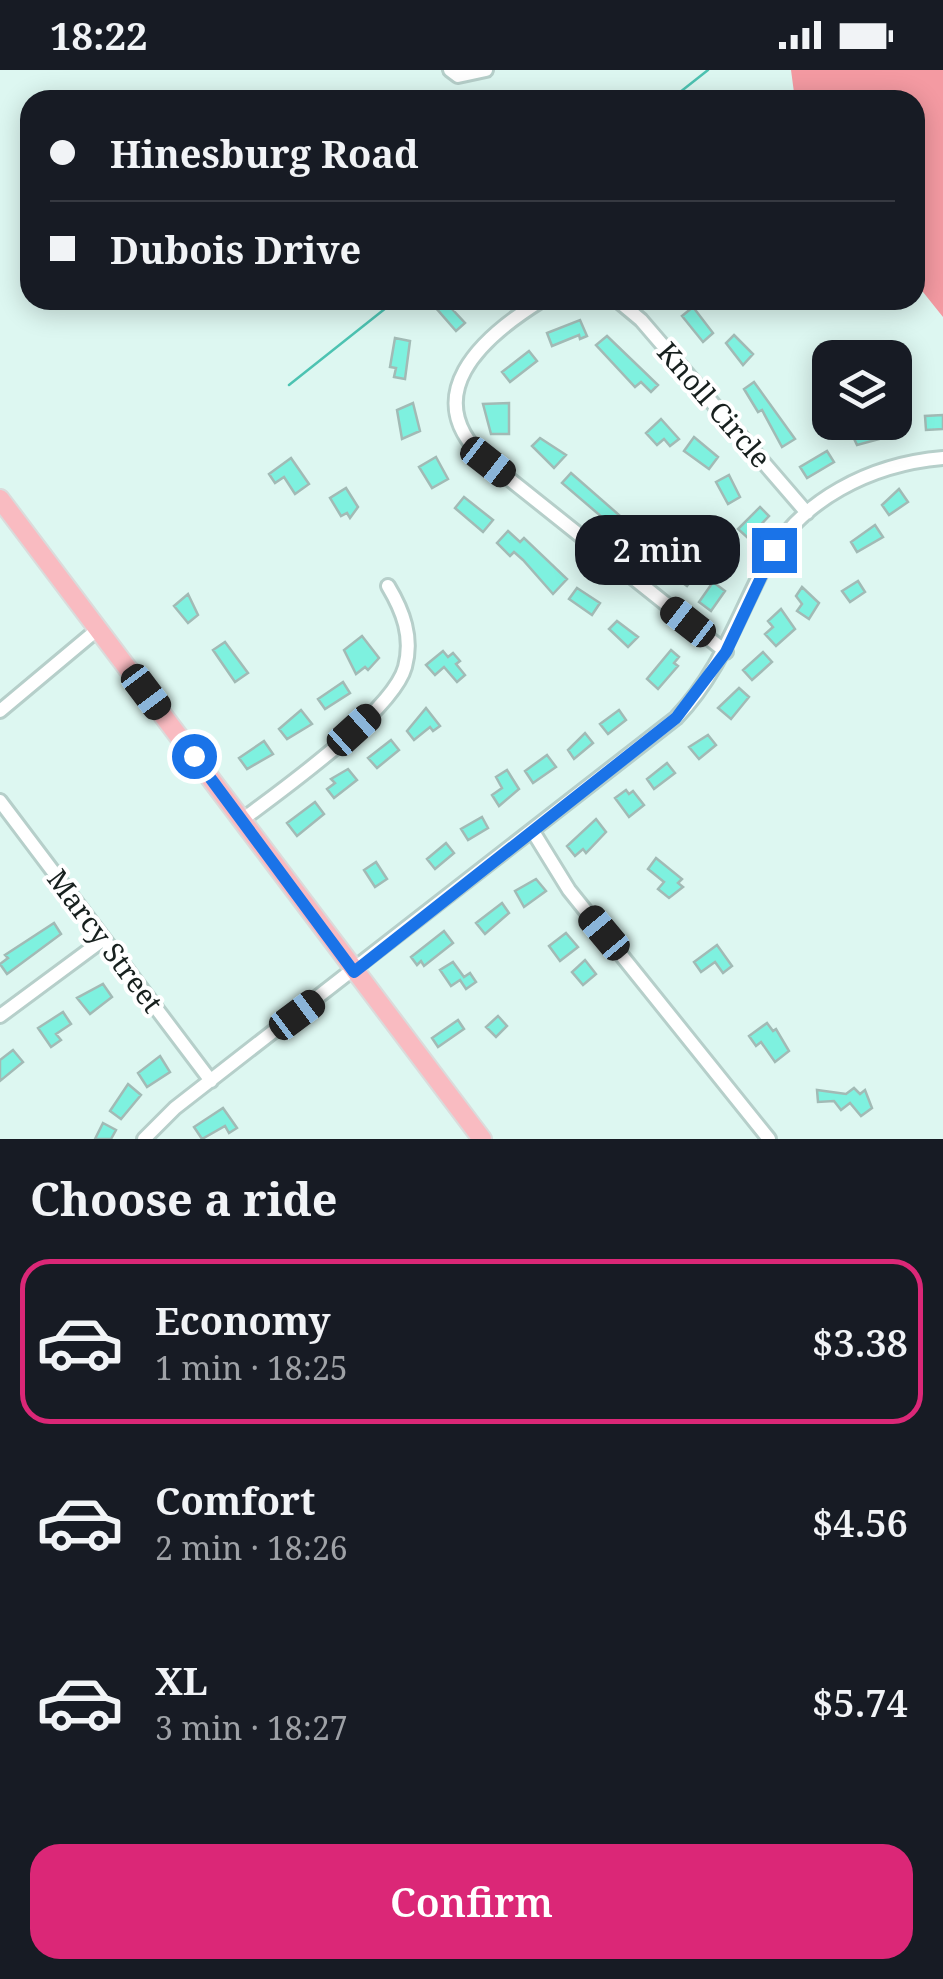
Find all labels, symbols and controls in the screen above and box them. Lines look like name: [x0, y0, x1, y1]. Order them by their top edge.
text: 18:22: [50, 9, 147, 61]
text: Hinesburg Road: [110, 127, 419, 179]
text: Dubois Drive: [110, 223, 361, 275]
street label: Knoll Circle: [649, 333, 780, 475]
map controls: [812, 340, 912, 440]
button: layers: [812, 340, 912, 440]
car: [455, 432, 521, 492]
callout: 2 min: [574, 515, 739, 585]
text: 2 min: [613, 528, 702, 571]
route end: [752, 528, 797, 573]
car: [655, 592, 721, 652]
car: [116, 659, 176, 725]
car: [322, 699, 386, 761]
route start: [172, 734, 217, 779]
street label: Marcy Street: [39, 861, 172, 1020]
car: [573, 900, 635, 966]
car: [264, 985, 330, 1045]
text: Choose a ride: [30, 1168, 338, 1229]
text: Economy: [155, 1294, 331, 1346]
icon: car: [35, 1297, 125, 1387]
text: $3.38: [812, 1316, 908, 1368]
text: 1 min · 18:25: [155, 1346, 348, 1389]
text: Comfort: [155, 1474, 315, 1526]
icon: car: [35, 1477, 125, 1567]
text: $4.56: [812, 1496, 908, 1548]
text: 2 min · 18:26: [155, 1526, 348, 1569]
text: XL: [155, 1654, 208, 1706]
icon: car: [35, 1657, 125, 1747]
text: $5.74: [812, 1676, 908, 1728]
text: 3 min · 18:27: [155, 1706, 348, 1749]
button: Confirm: [30, 1844, 913, 1959]

